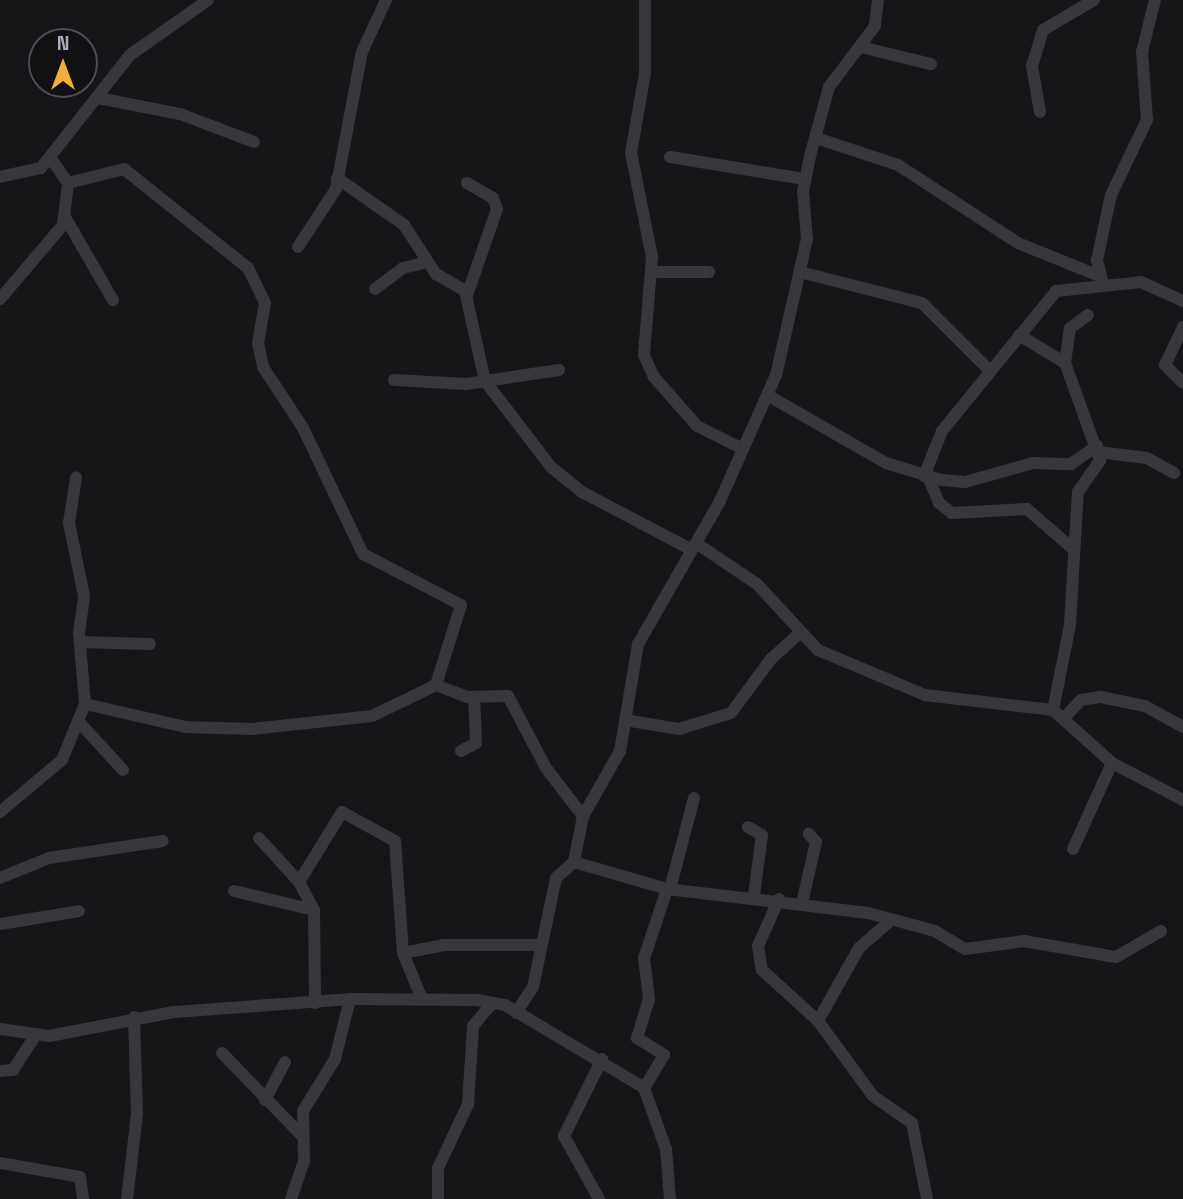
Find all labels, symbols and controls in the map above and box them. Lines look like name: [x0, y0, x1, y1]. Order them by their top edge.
north arrow: [28, 28, 98, 98]
text: N: [57, 31, 69, 56]

